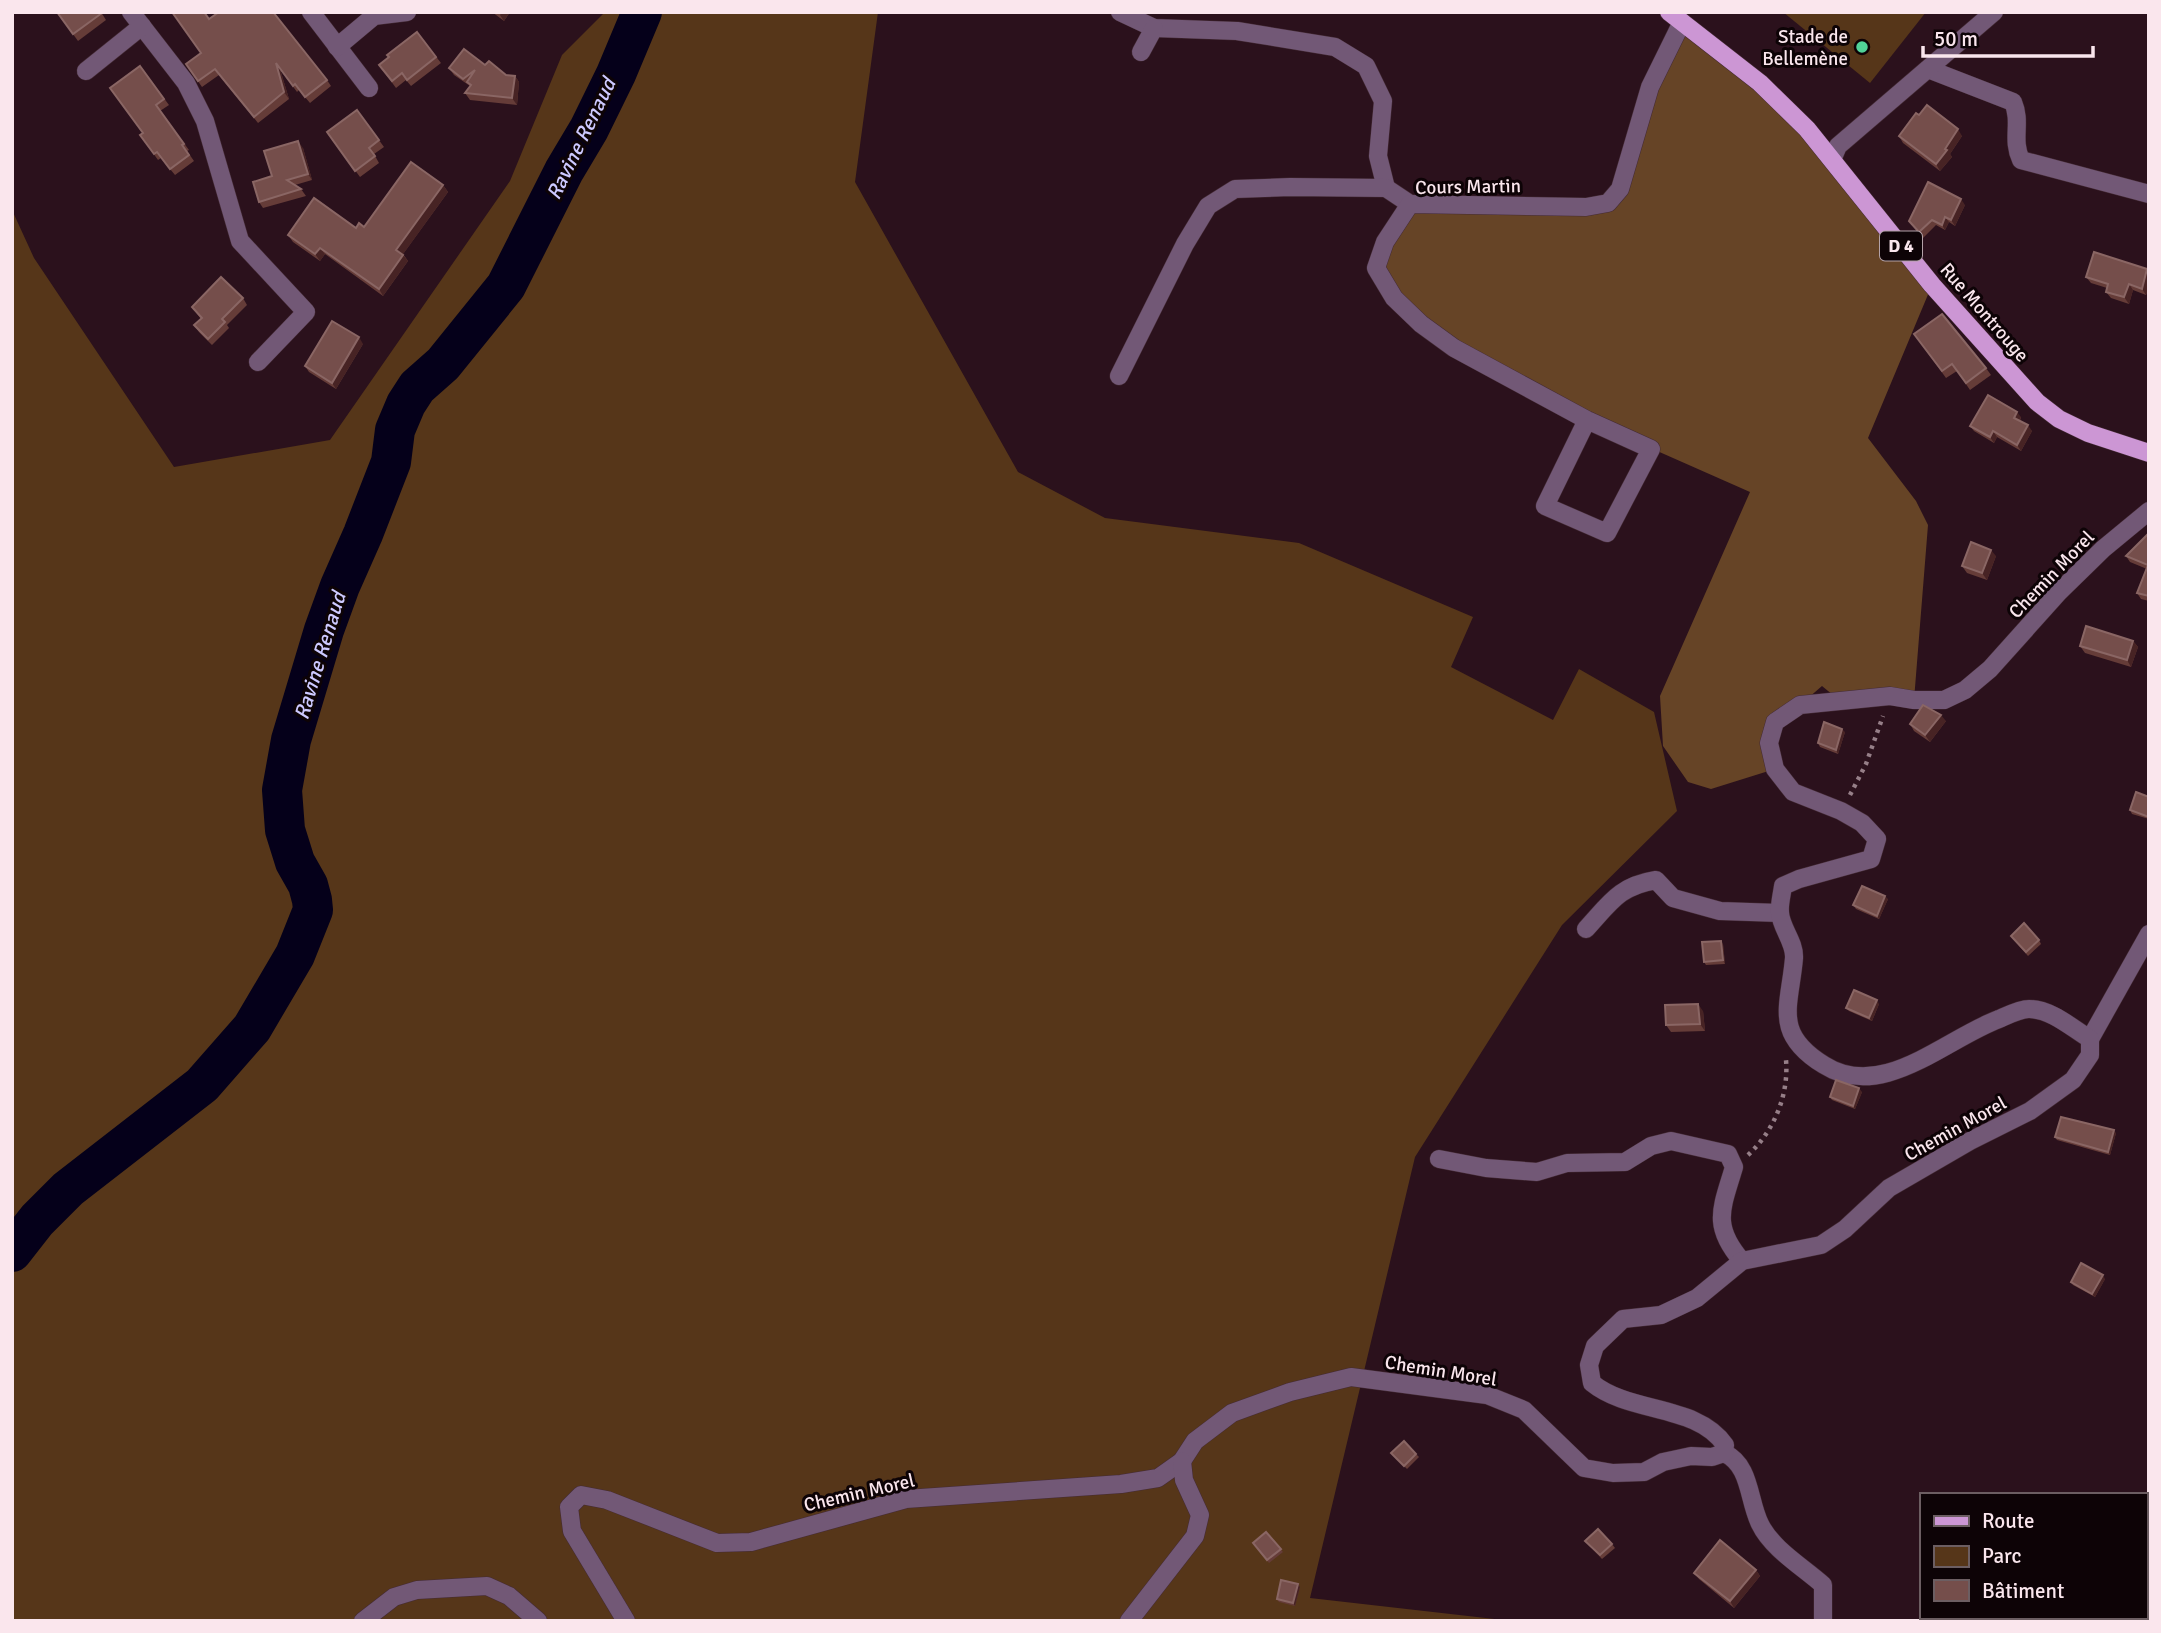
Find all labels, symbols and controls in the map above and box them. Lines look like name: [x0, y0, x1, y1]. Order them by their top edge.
scale bar: [1923, 14, 2093, 58]
place label: Stade de Bellemène: [1762, 25, 1848, 71]
text: 50 m: [1934, 26, 1978, 52]
marker: Stade de Bellemène: [1854, 39, 1870, 55]
water label: Ravine Renaud: [540, 71, 623, 204]
street label: Cours Martin: [1415, 174, 1521, 200]
road number: D 4: [1880, 232, 1922, 260]
street label: Rue Montrouge: [1935, 258, 2034, 367]
street label: Chemin Morel: [2004, 526, 2100, 624]
water label: Ravine Renaud: [288, 586, 353, 723]
street label: Chemin Morel: [1900, 1091, 2011, 1167]
street label: Chemin Morel: [1383, 1350, 1499, 1392]
street label: Chemin Morel: [801, 1469, 917, 1517]
legend: [1920, 1493, 2147, 1619]
text: Route: [1982, 1508, 2034, 1534]
text: Parc: [1982, 1543, 2021, 1569]
text: Bâtiment: [1982, 1578, 2064, 1604]

